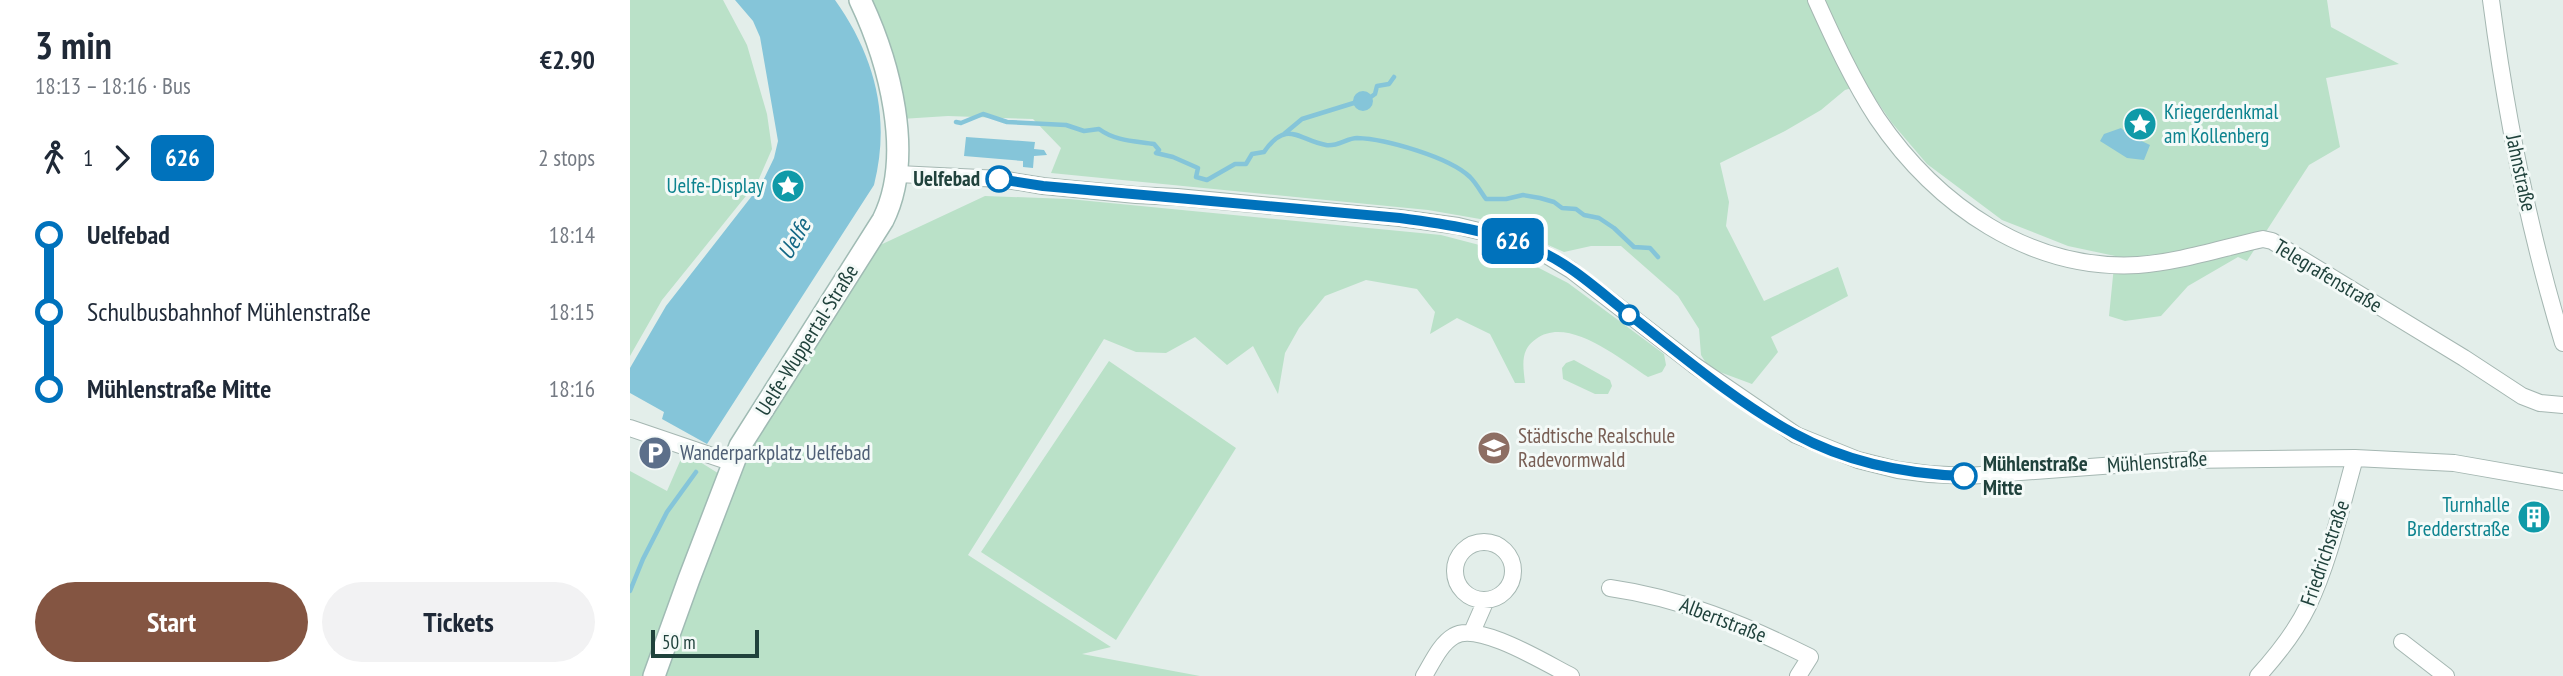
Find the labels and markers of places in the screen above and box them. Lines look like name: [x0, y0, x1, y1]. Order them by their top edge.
place label: Kriegerdenkmal am Kollenberg: [2164, 98, 2278, 149]
place icon: Kriegerdenkmal am Kollenberg: [2121, 105, 2159, 143]
place label: Uelfebad: [913, 165, 980, 192]
marker: Uelfebad: [986, 166, 1012, 192]
place icon: Uelfe-Display: [769, 167, 807, 205]
place label: Uelfe-Display: [666, 172, 764, 199]
unlabelled marker: [1619, 305, 1639, 325]
place label: Städtische Realschule Radevormwald: [1518, 422, 1675, 473]
school or university icon: Städtische Realschule Radevormwald: [1475, 429, 1513, 467]
parking icon: Wanderparkplatz Uelfebad: [636, 434, 674, 472]
place label: Wanderparkplatz Uelfebad: [680, 439, 871, 466]
place label: Mühlenstraße Mitte: [1983, 450, 2088, 501]
marker: Mühlenstraße Mitte: [1951, 463, 1977, 489]
place label: Turnhalle Bredderstraße: [2407, 491, 2510, 542]
building icon: Turnhalle Bredderstraße: [2515, 498, 2553, 536]

